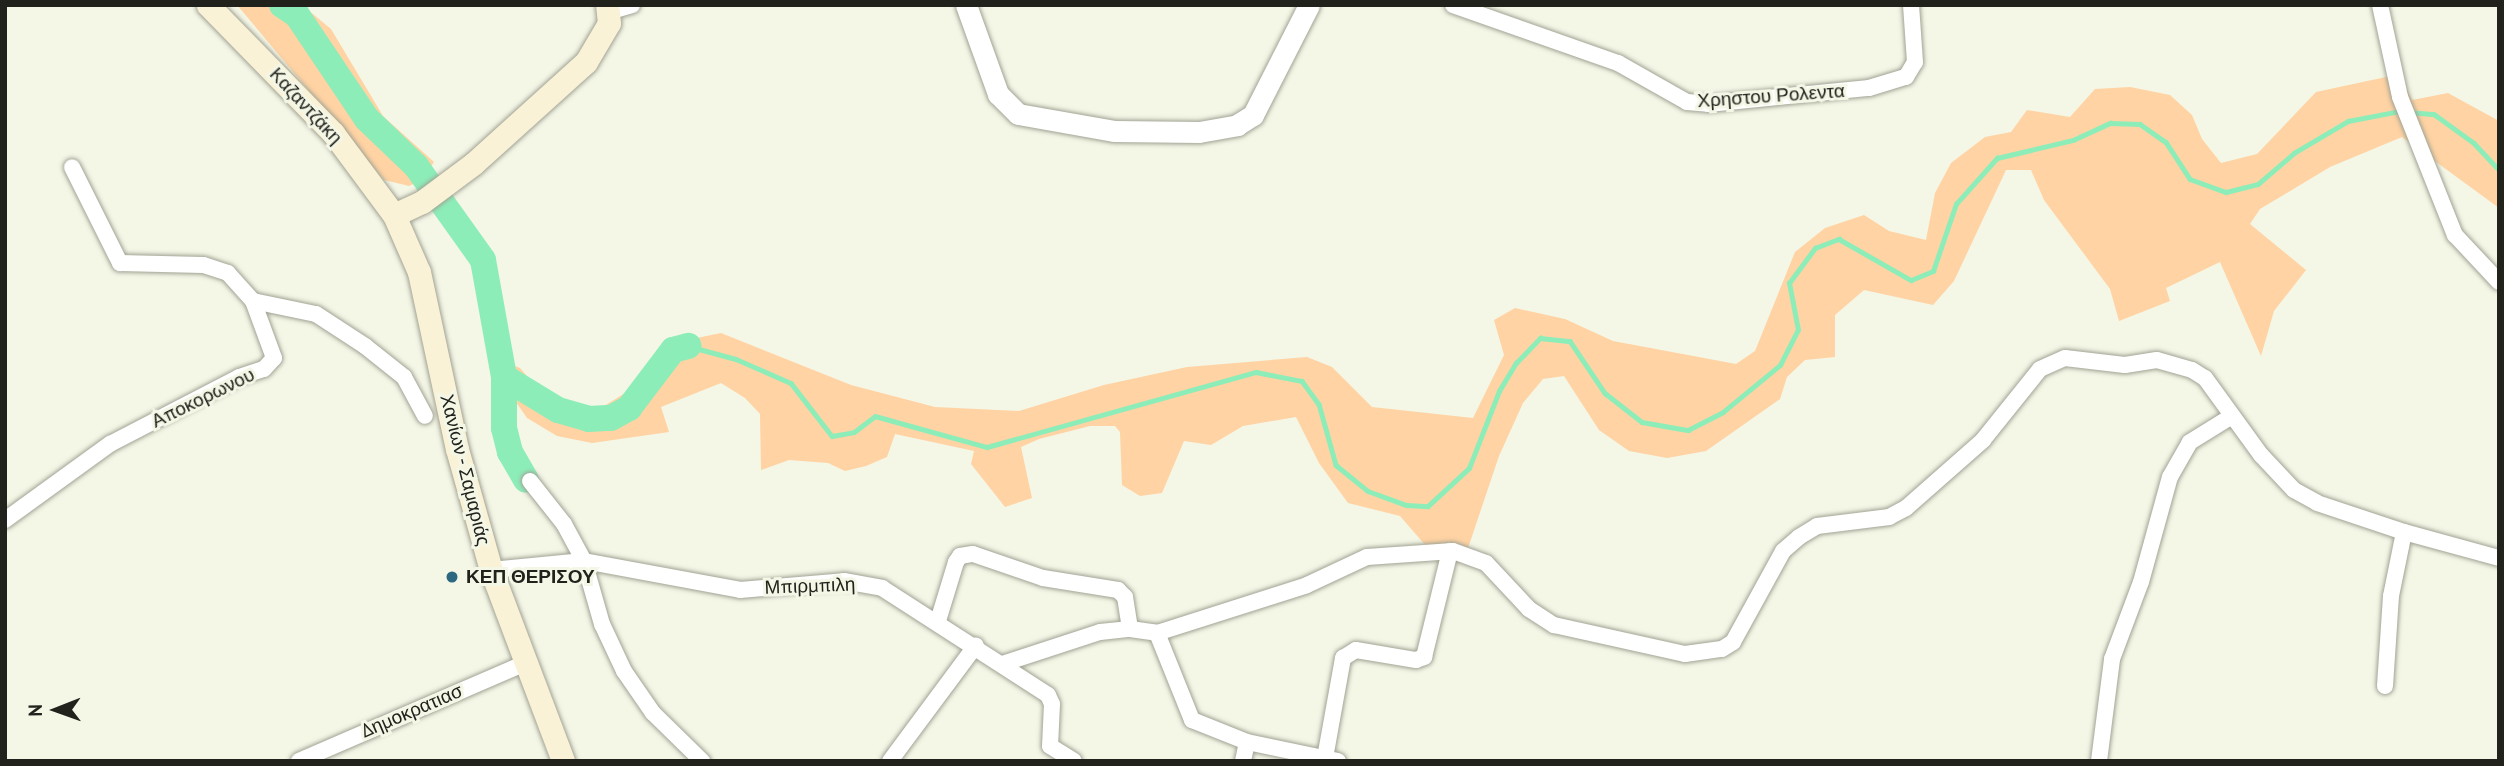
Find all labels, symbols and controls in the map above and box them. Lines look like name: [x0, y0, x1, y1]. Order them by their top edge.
street label: Καζαντζάκη: [265, 63, 347, 149]
street label: Χρηστου Ρολεντα: [1697, 79, 1845, 113]
street label: Αποκορωνου: [148, 363, 258, 433]
street label: Χανίων - Σαμαριάς: [435, 391, 495, 549]
place label: ΚΕΠ ΘΕΡΙΣΟΥ: [466, 566, 595, 588]
marker: ΚΕΠ ΘΕΡΙΣΟΥ: [444, 569, 460, 585]
street label: Μπιρμπιλη: [764, 573, 856, 599]
north arrow: [21, 675, 91, 745]
street label: Δημοκρατιασ: [358, 679, 466, 743]
text: N: [23, 704, 47, 717]

